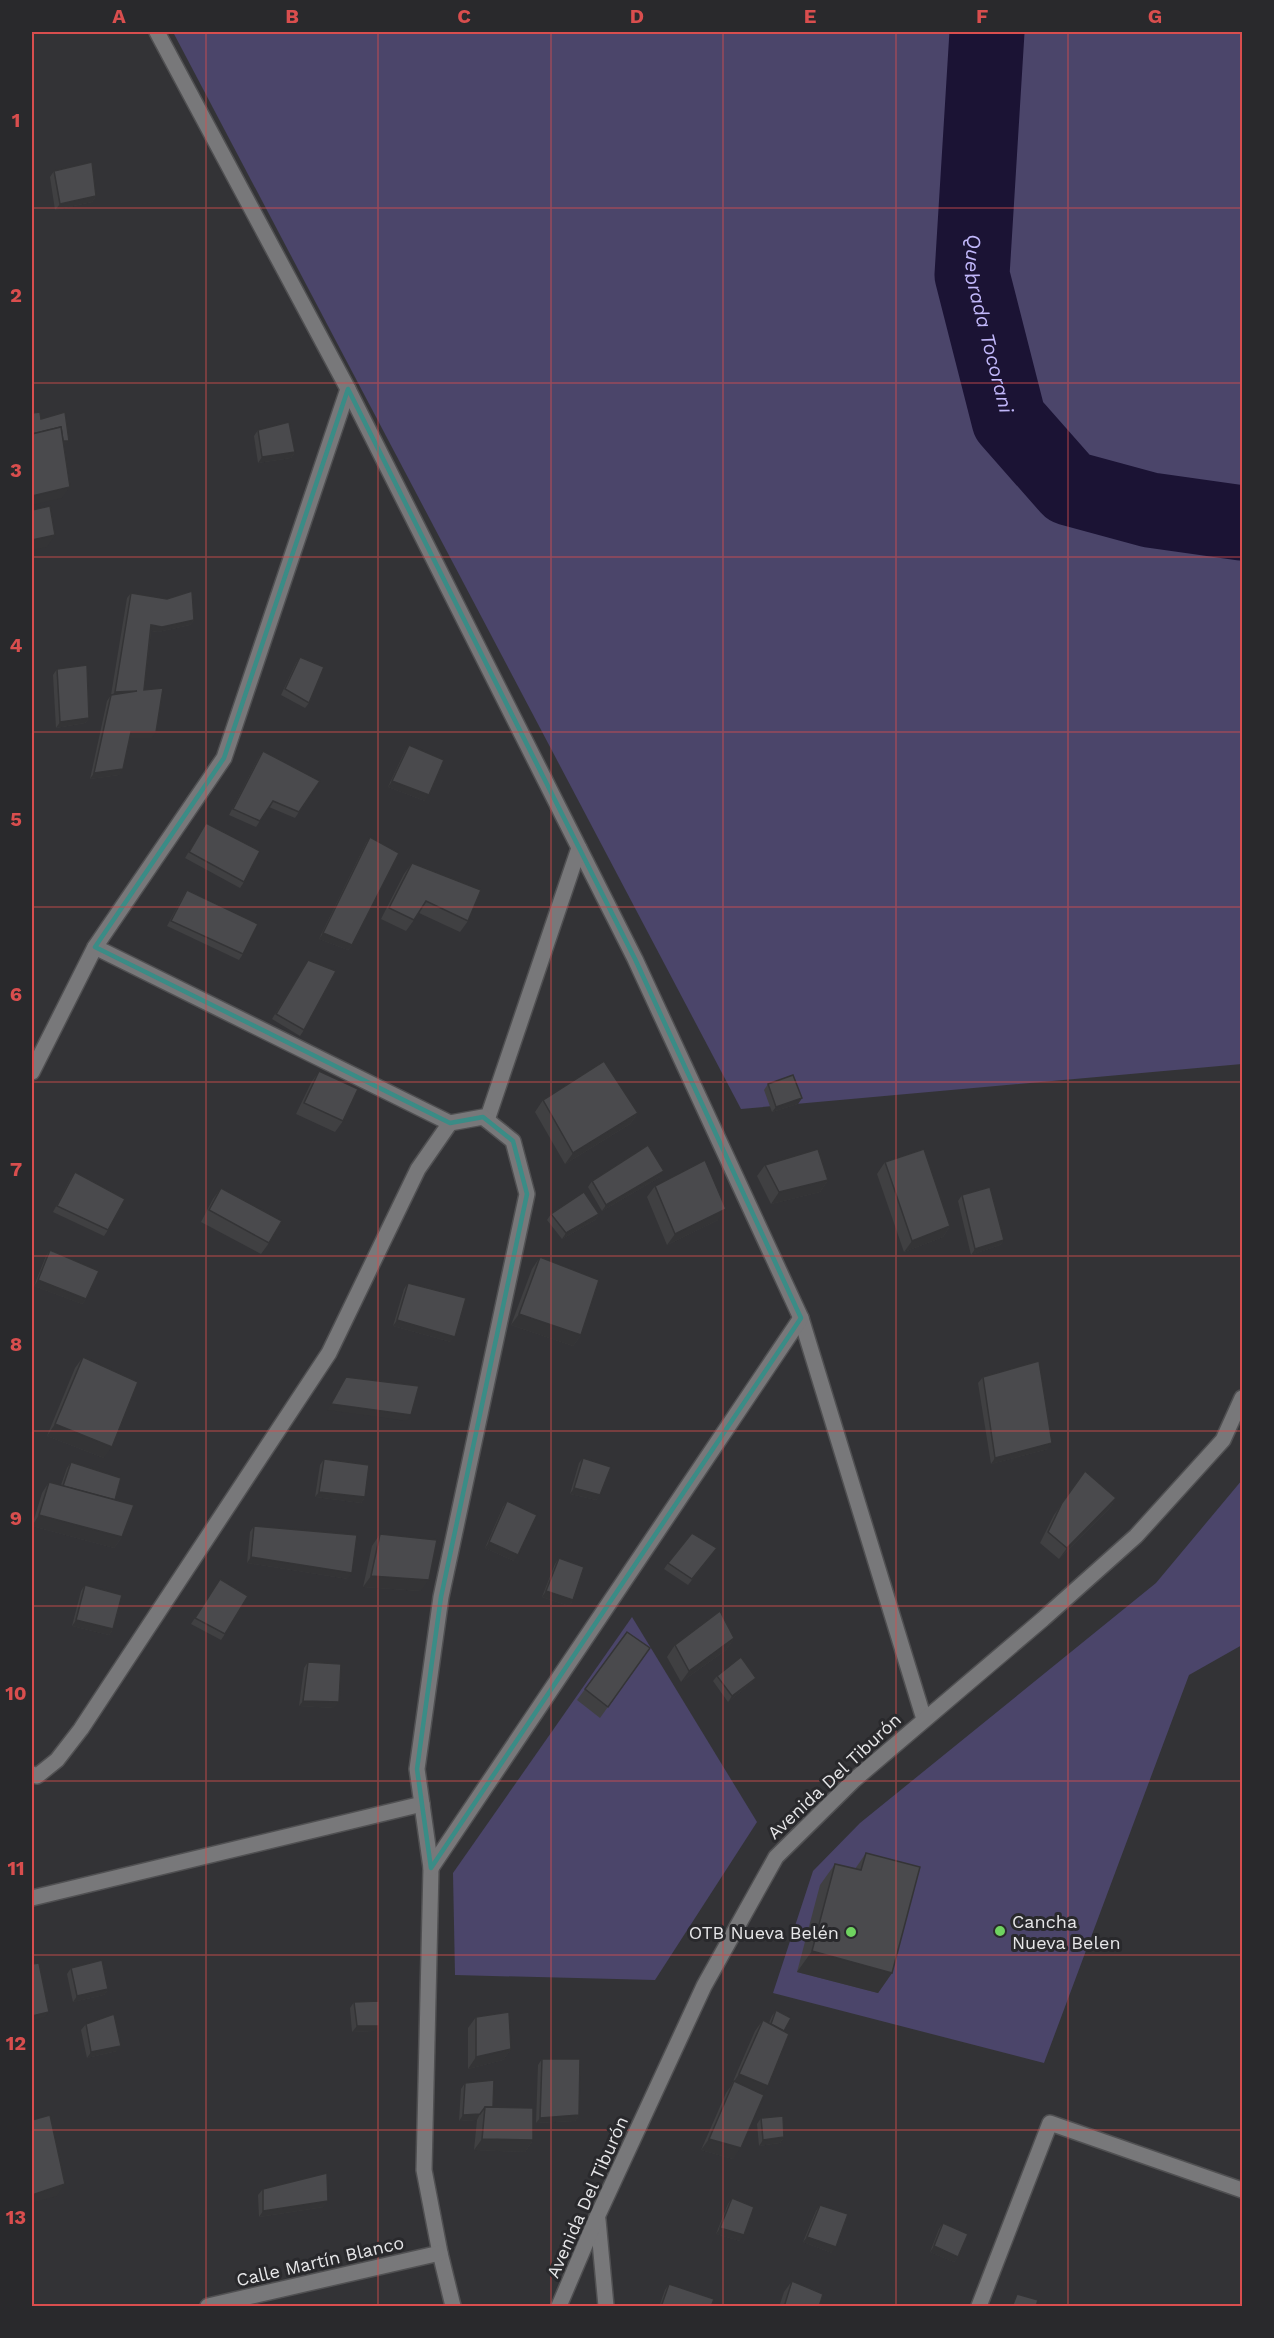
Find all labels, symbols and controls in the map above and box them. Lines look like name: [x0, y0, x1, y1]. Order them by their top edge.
text: A: [112, 4, 126, 28]
text: B: [285, 4, 299, 28]
text: C: [457, 4, 471, 28]
text: D: [630, 4, 644, 28]
text: E: [804, 4, 816, 28]
text: F: [976, 4, 988, 28]
text: G: [1148, 4, 1162, 28]
text: 1: [12, 108, 20, 132]
water label: Quebrada Tocorani: [960, 234, 1019, 416]
text: 2: [10, 283, 22, 307]
text: 3: [10, 458, 22, 482]
text: 4: [10, 633, 23, 657]
text: 5: [10, 807, 22, 831]
text: 6: [10, 982, 22, 1006]
text: 7: [10, 1157, 22, 1181]
text: 8: [10, 1332, 22, 1356]
text: 9: [10, 1506, 22, 1530]
text: 10: [5, 1681, 27, 1705]
street label: Avenida Del Tiburón: [763, 1709, 905, 1843]
text: 11: [7, 1856, 25, 1880]
place label: Cancha Nueva Belen: [1012, 1911, 1121, 1953]
place label: OTB Nueva Belén: [689, 1922, 839, 1943]
marker: Cancha Nueva Belen: [993, 1924, 1007, 1938]
marker: OTB Nueva Belén: [844, 1925, 858, 1939]
text: 12: [6, 2031, 26, 2055]
street label: Avenida Del Tiburón: [542, 2113, 632, 2281]
text: 13: [6, 2205, 26, 2229]
street label: Calle Martín Blanco: [234, 2231, 406, 2291]

